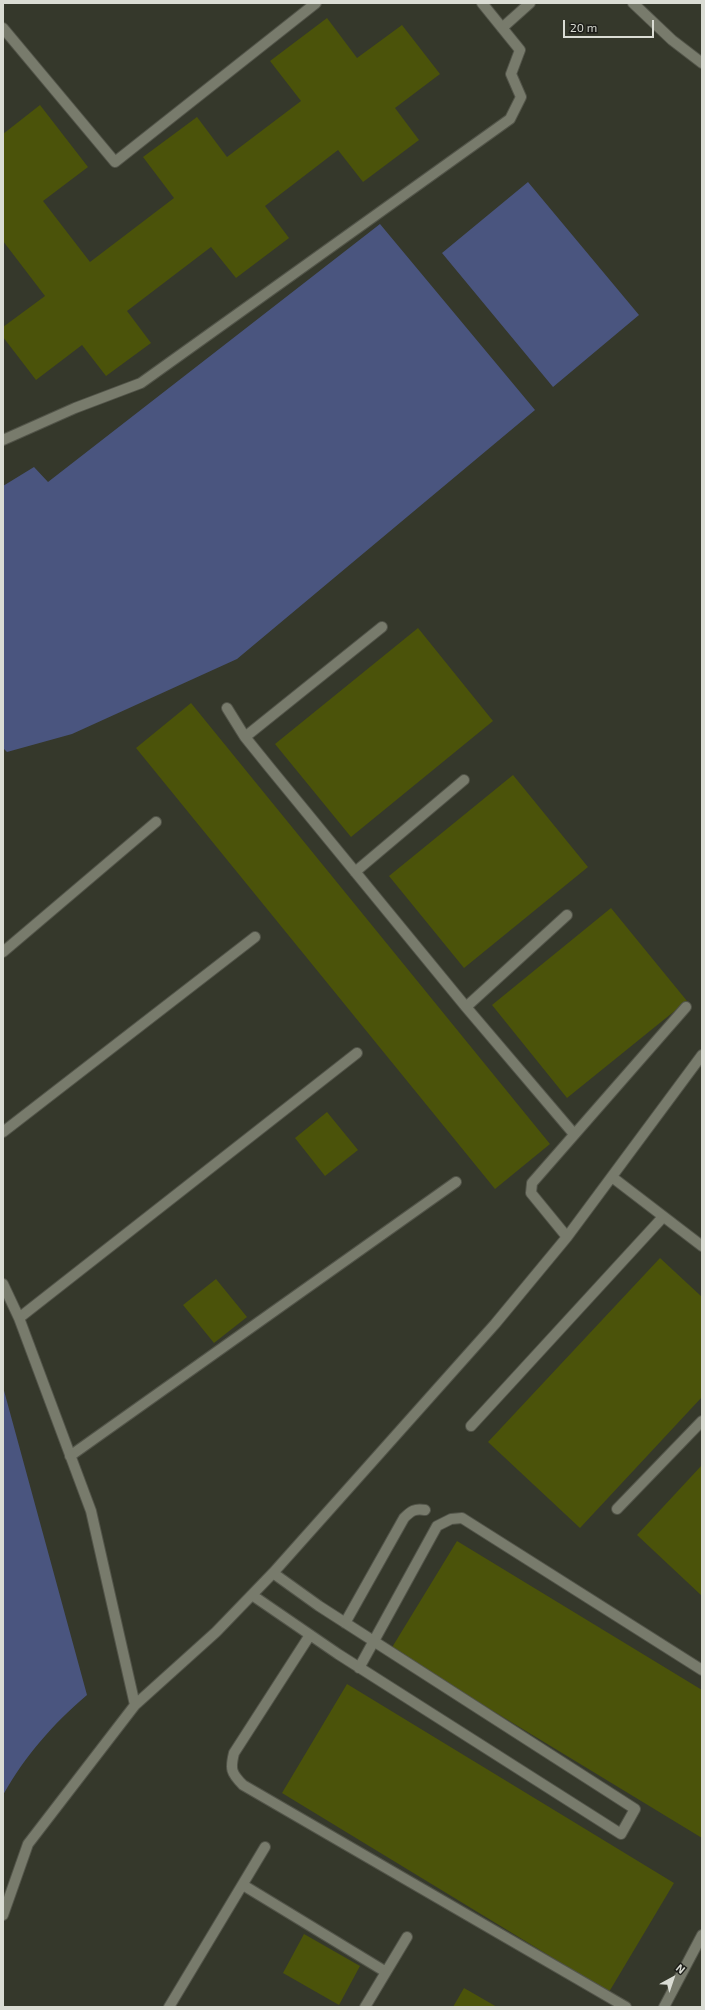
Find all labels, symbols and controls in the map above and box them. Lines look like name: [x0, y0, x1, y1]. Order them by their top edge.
scale bar: [565, 12, 656, 38]
text: 20 m: [570, 20, 597, 34]
north arrow: [653, 1958, 693, 1998]
text: N: [674, 1961, 688, 1976]

